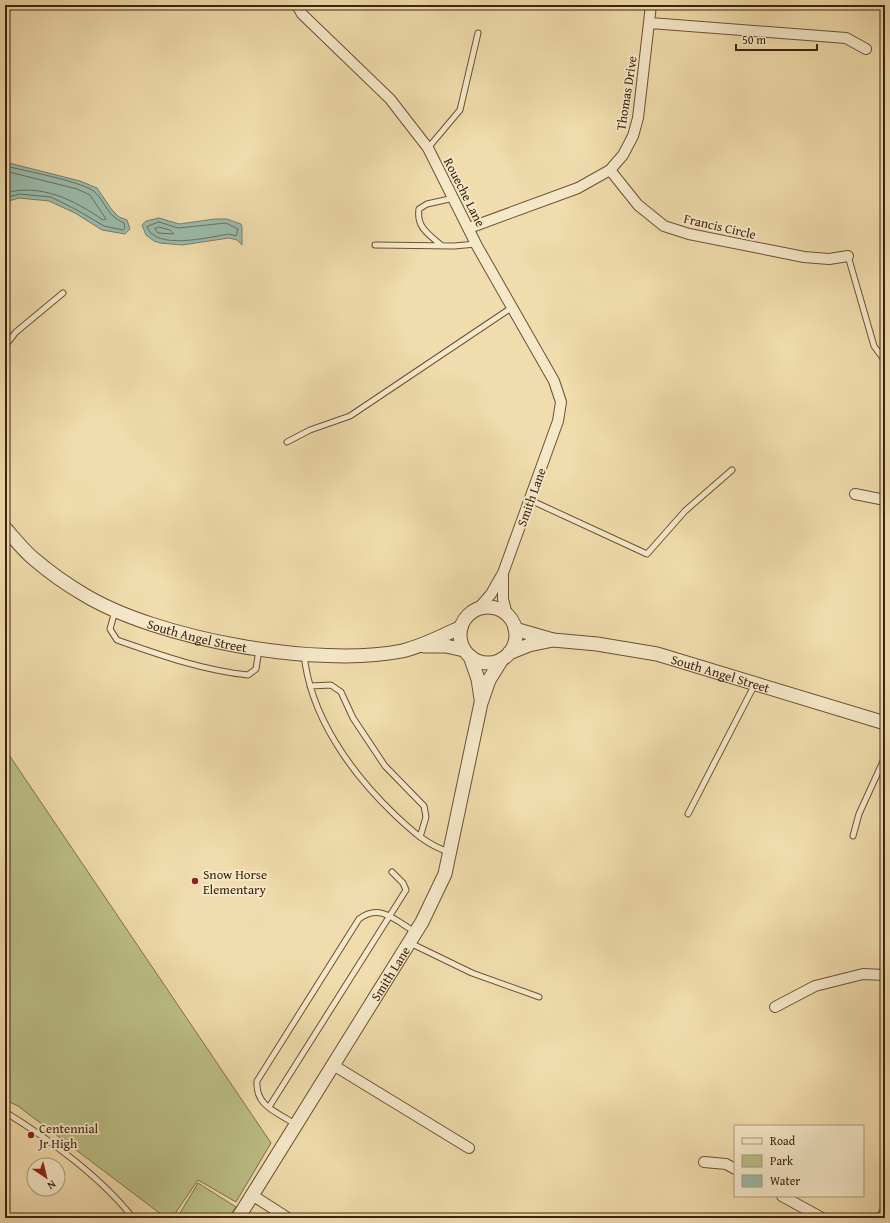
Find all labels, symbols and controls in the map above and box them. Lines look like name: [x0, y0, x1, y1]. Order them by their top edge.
scale bar: [736, 26, 817, 52]
text: 50 m: [742, 31, 766, 48]
street label: Thomas Drive: [611, 54, 642, 132]
street label: Roueche Lane: [439, 155, 490, 230]
street label: Francis Circle: [682, 209, 758, 244]
street label: Smith Lane: [512, 465, 551, 529]
street label: South Angel Street: [145, 614, 249, 657]
street label: South Angel Street: [669, 650, 772, 698]
place label: Snow Horse Elementary: [203, 865, 267, 899]
marker: Snow Horse Elementary: [190, 876, 200, 886]
street label: Smith Lane: [366, 943, 415, 1005]
place label: Centennial Jr High: [37, 1119, 99, 1153]
legend: [734, 1125, 864, 1197]
marker: Centennial Jr High: [26, 1130, 36, 1140]
text: Road: [770, 1132, 796, 1149]
text: Park: [770, 1152, 794, 1169]
north arrow: [26, 1157, 66, 1197]
text: Water: [770, 1172, 800, 1189]
text: N: [44, 1177, 59, 1194]

